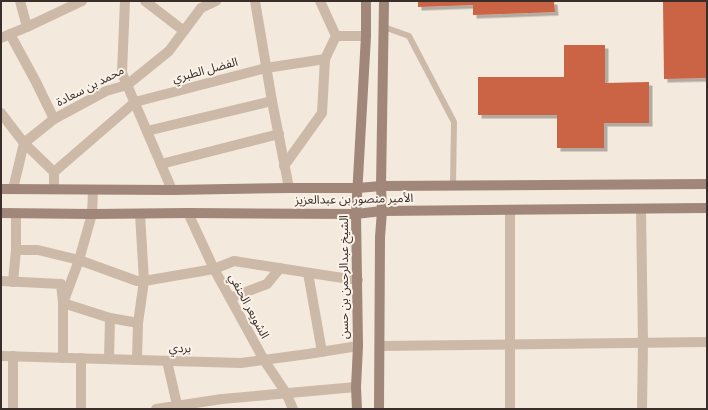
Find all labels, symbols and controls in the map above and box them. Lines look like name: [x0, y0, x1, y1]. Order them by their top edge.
street label: الفضل الطبري: [171, 55, 240, 88]
street label: محمد بن سعادة: [54, 63, 127, 110]
street label: الأمير منصور بن عبدالعزيز: [294, 191, 414, 208]
street label: الشيخ عبدالرحمن بن حسن: [337, 215, 353, 339]
street label: الشويعر الحنفي: [224, 271, 272, 342]
street label: بردي: [168, 341, 191, 358]

